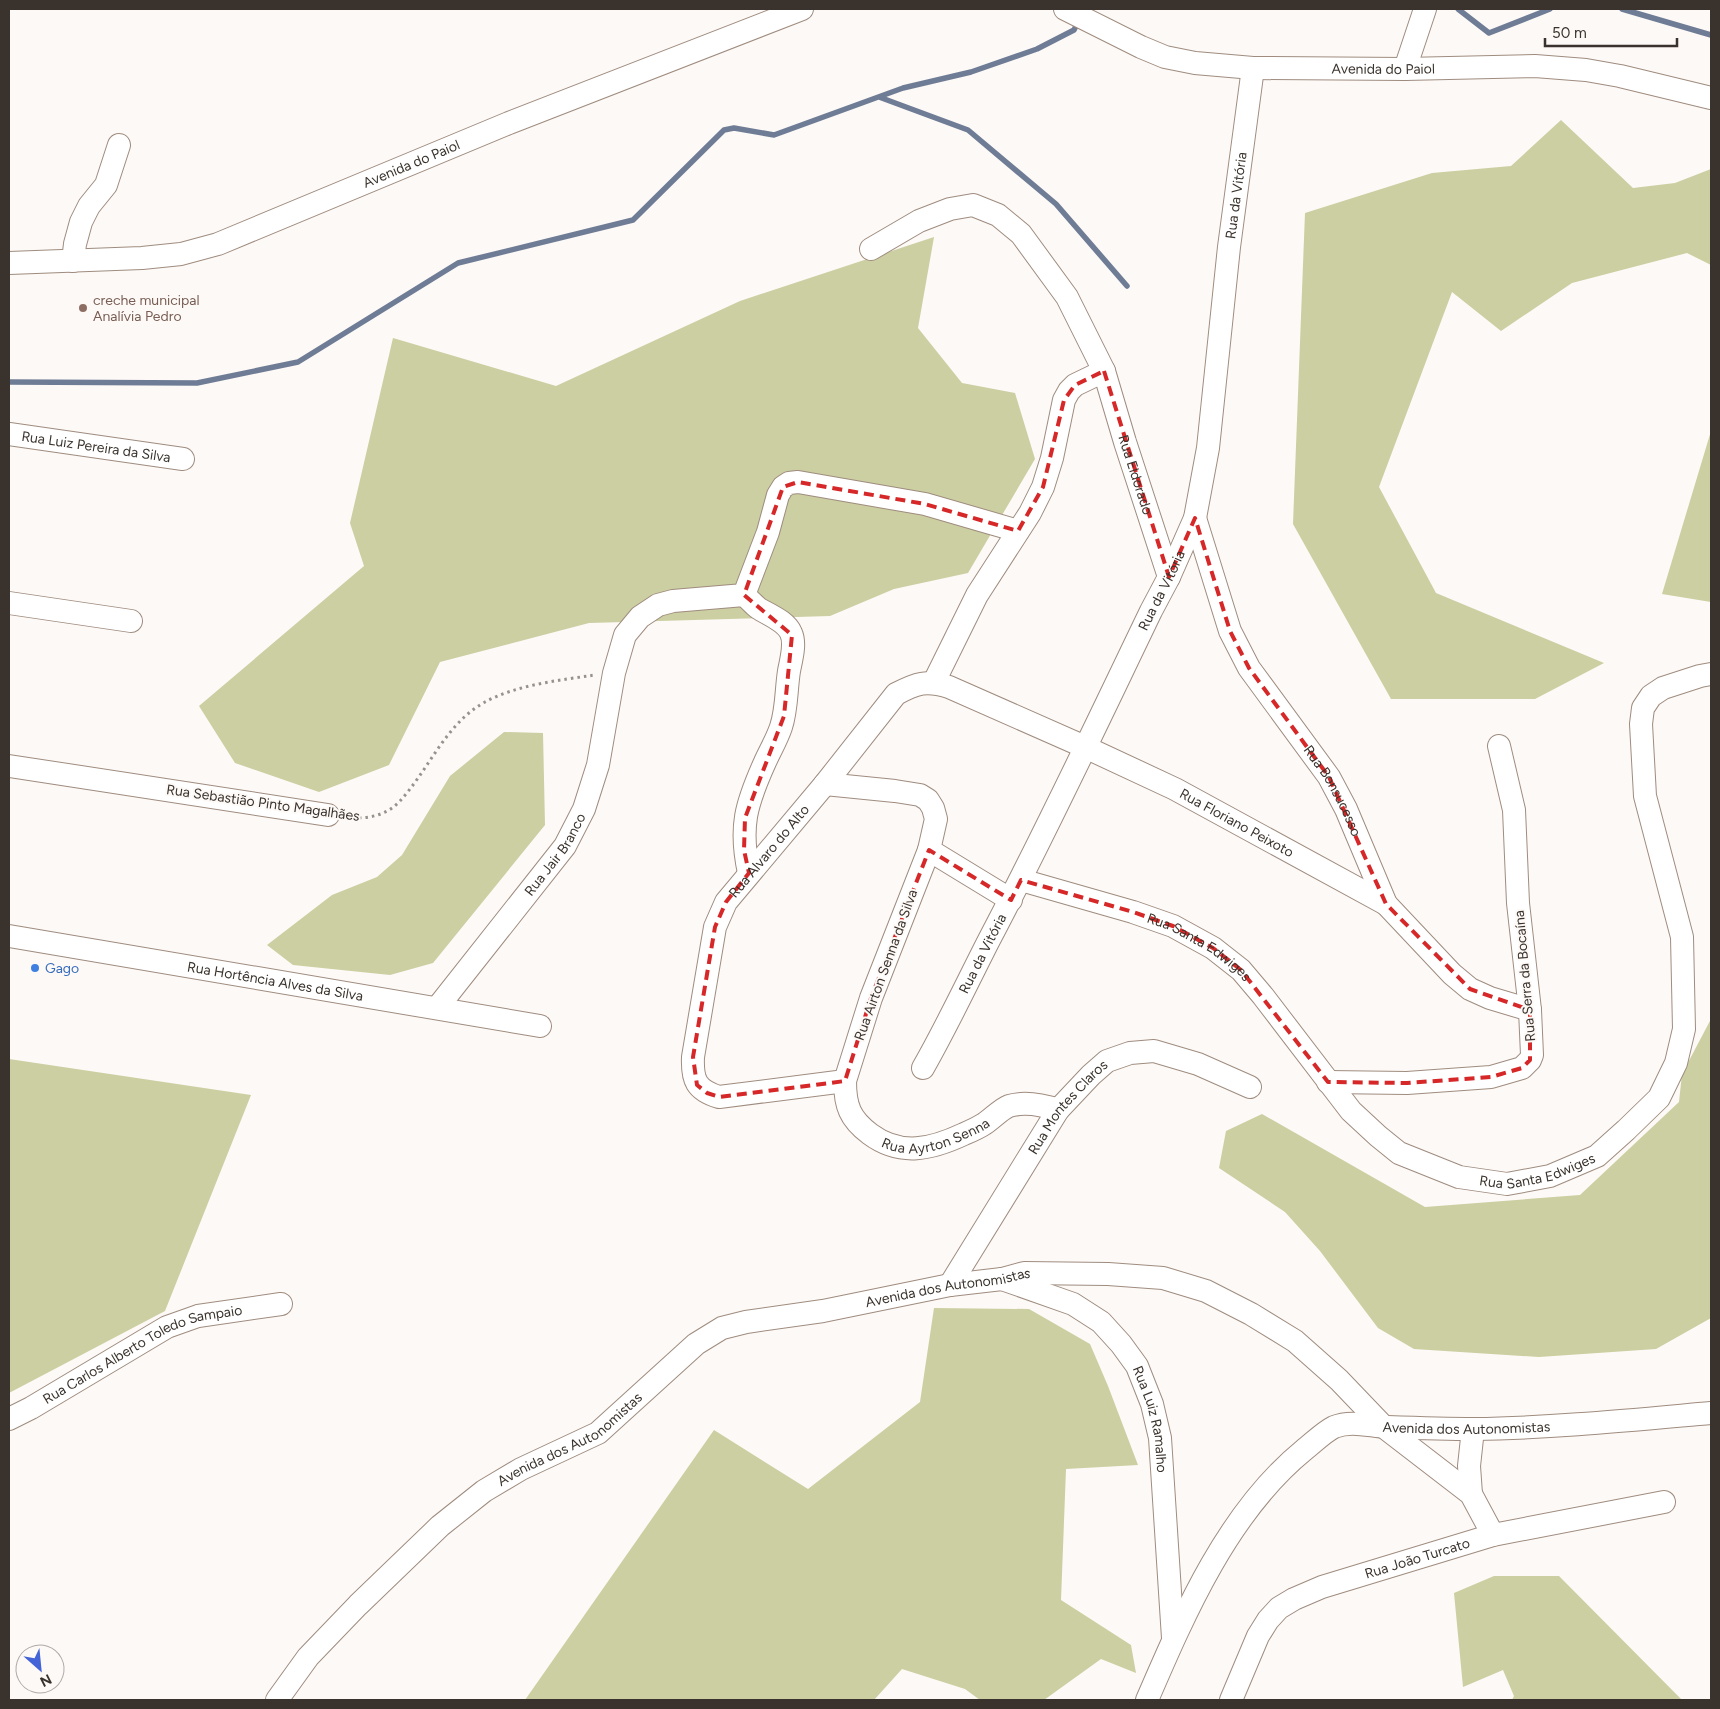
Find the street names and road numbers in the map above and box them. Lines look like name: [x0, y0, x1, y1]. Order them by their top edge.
street label: Avenida do Paiol: [1331, 60, 1435, 78]
street label: Avenida do Paiol: [360, 136, 462, 191]
street label: Rua da Vitória: [1222, 151, 1250, 240]
street label: Rua Luiz Pereira da Silva: [20, 427, 172, 466]
street label: Rua Eldorado: [1115, 433, 1157, 517]
street label: Rua da Vitória: [1134, 547, 1188, 633]
street label: Rua Bonsucesso: [1300, 742, 1365, 839]
street label: Rua Sebastião Pinto Magalhães: [165, 781, 361, 825]
street label: Rua Floriano Peixoto: [1177, 785, 1297, 861]
street label: Rua Alvaro do Alto: [725, 801, 813, 901]
street label: Rua Jair Branco: [521, 810, 589, 899]
street label: Rua Airton Senna da Silva: [851, 887, 921, 1043]
street label: Rua Santa Edwiges: [1145, 909, 1255, 984]
street label: Rua Serra da Bocaína: [1511, 910, 1539, 1042]
street label: Rua da Vitória: [955, 911, 1010, 996]
street label: Rua Hortência Alves da Silva: [186, 958, 364, 1004]
street label: Rua Montes Claros: [1024, 1056, 1111, 1157]
street label: Rua Ayrton Senna: [879, 1114, 993, 1157]
street label: Rua Santa Edwiges: [1478, 1149, 1598, 1192]
street label: Avenida dos Autonomistas: [864, 1264, 1030, 1311]
street label: Rua Carlos Alberto Toledo Sampaio: [40, 1301, 243, 1408]
street label: Rua Luiz Ramalho: [1129, 1363, 1171, 1473]
street label: Avenida dos Autonomistas: [494, 1389, 646, 1490]
street label: Avenida dos Autonomistas: [1382, 1418, 1551, 1438]
street label: Rua João Turcato: [1363, 1534, 1472, 1582]

